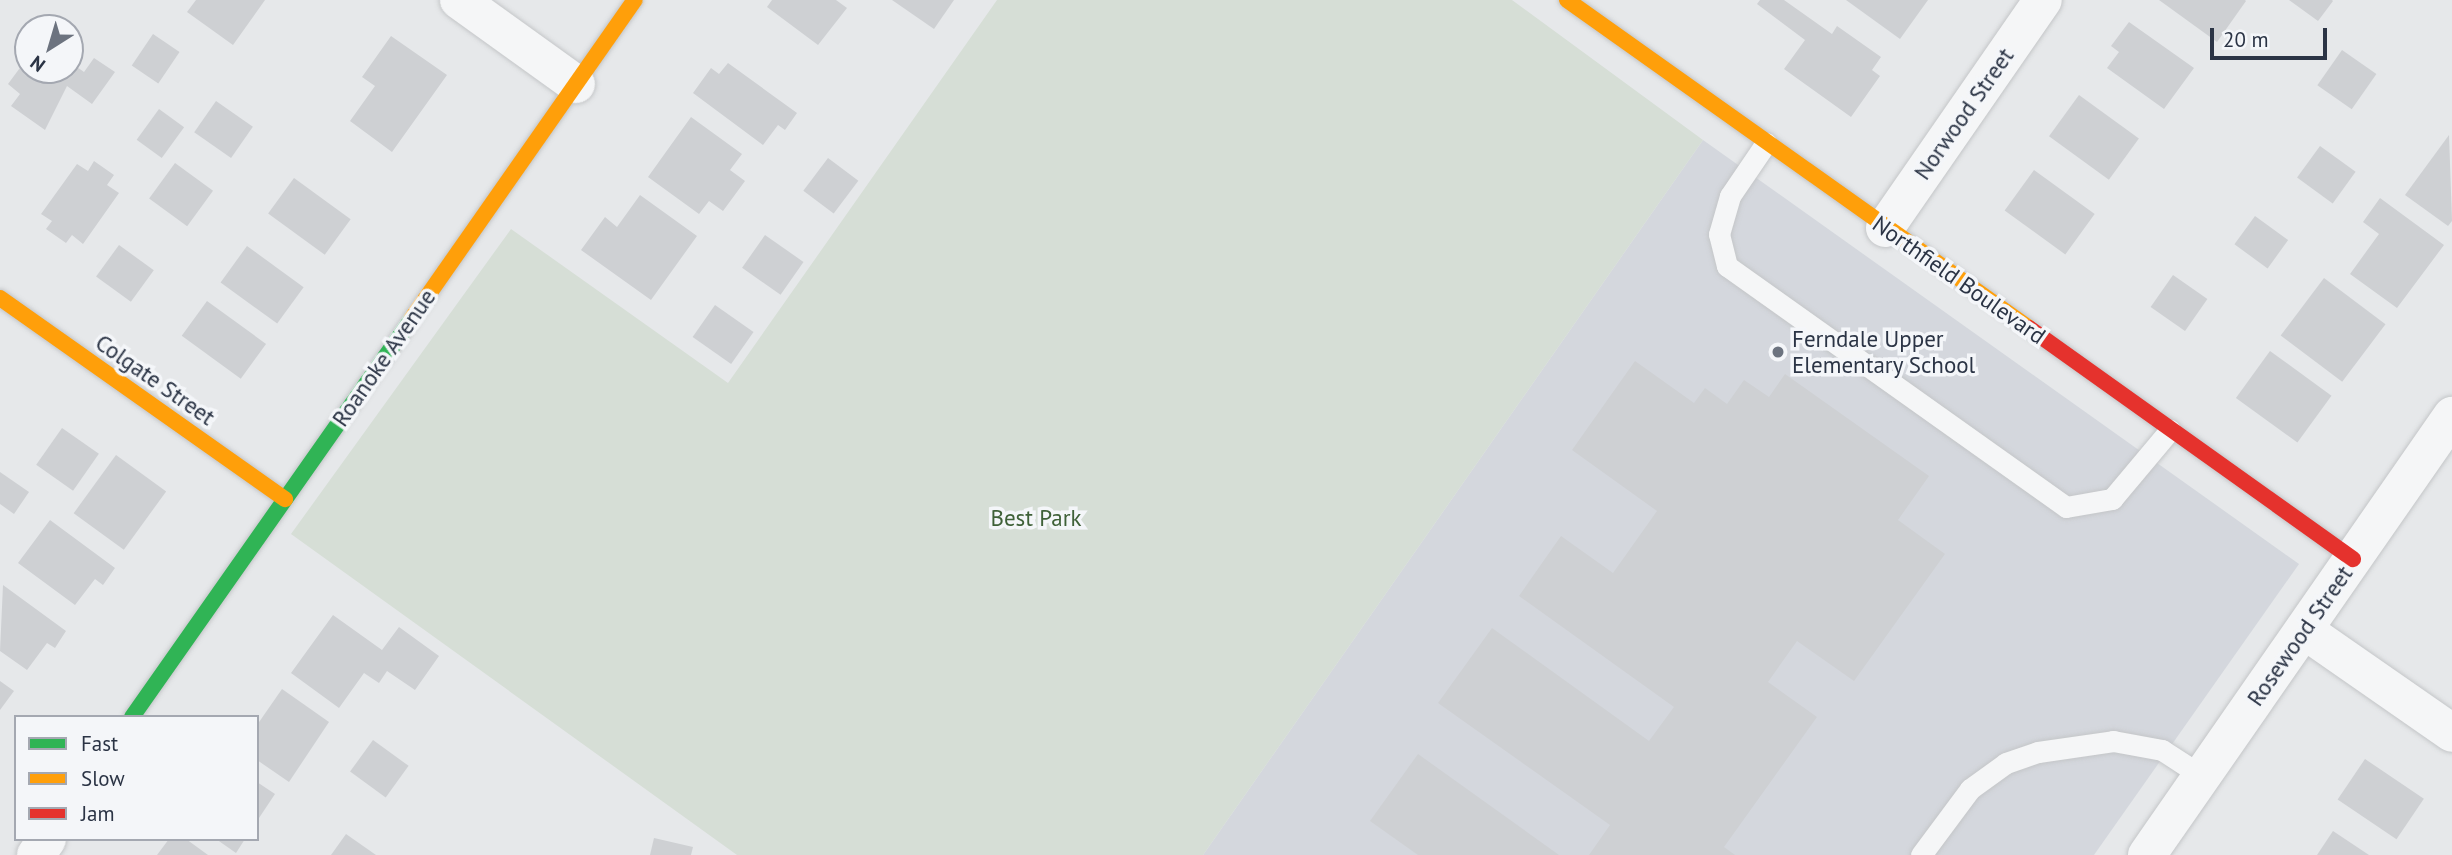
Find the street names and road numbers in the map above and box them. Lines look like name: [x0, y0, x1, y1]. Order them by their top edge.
street label: Norwood Street: [1908, 43, 2020, 185]
street label: Northfield Boulevard: [1867, 210, 2051, 350]
street label: Roanoke Avenue: [326, 284, 442, 432]
street label: Colgate Street: [90, 329, 220, 431]
street label: Rosewood Street: [2241, 561, 2359, 711]

